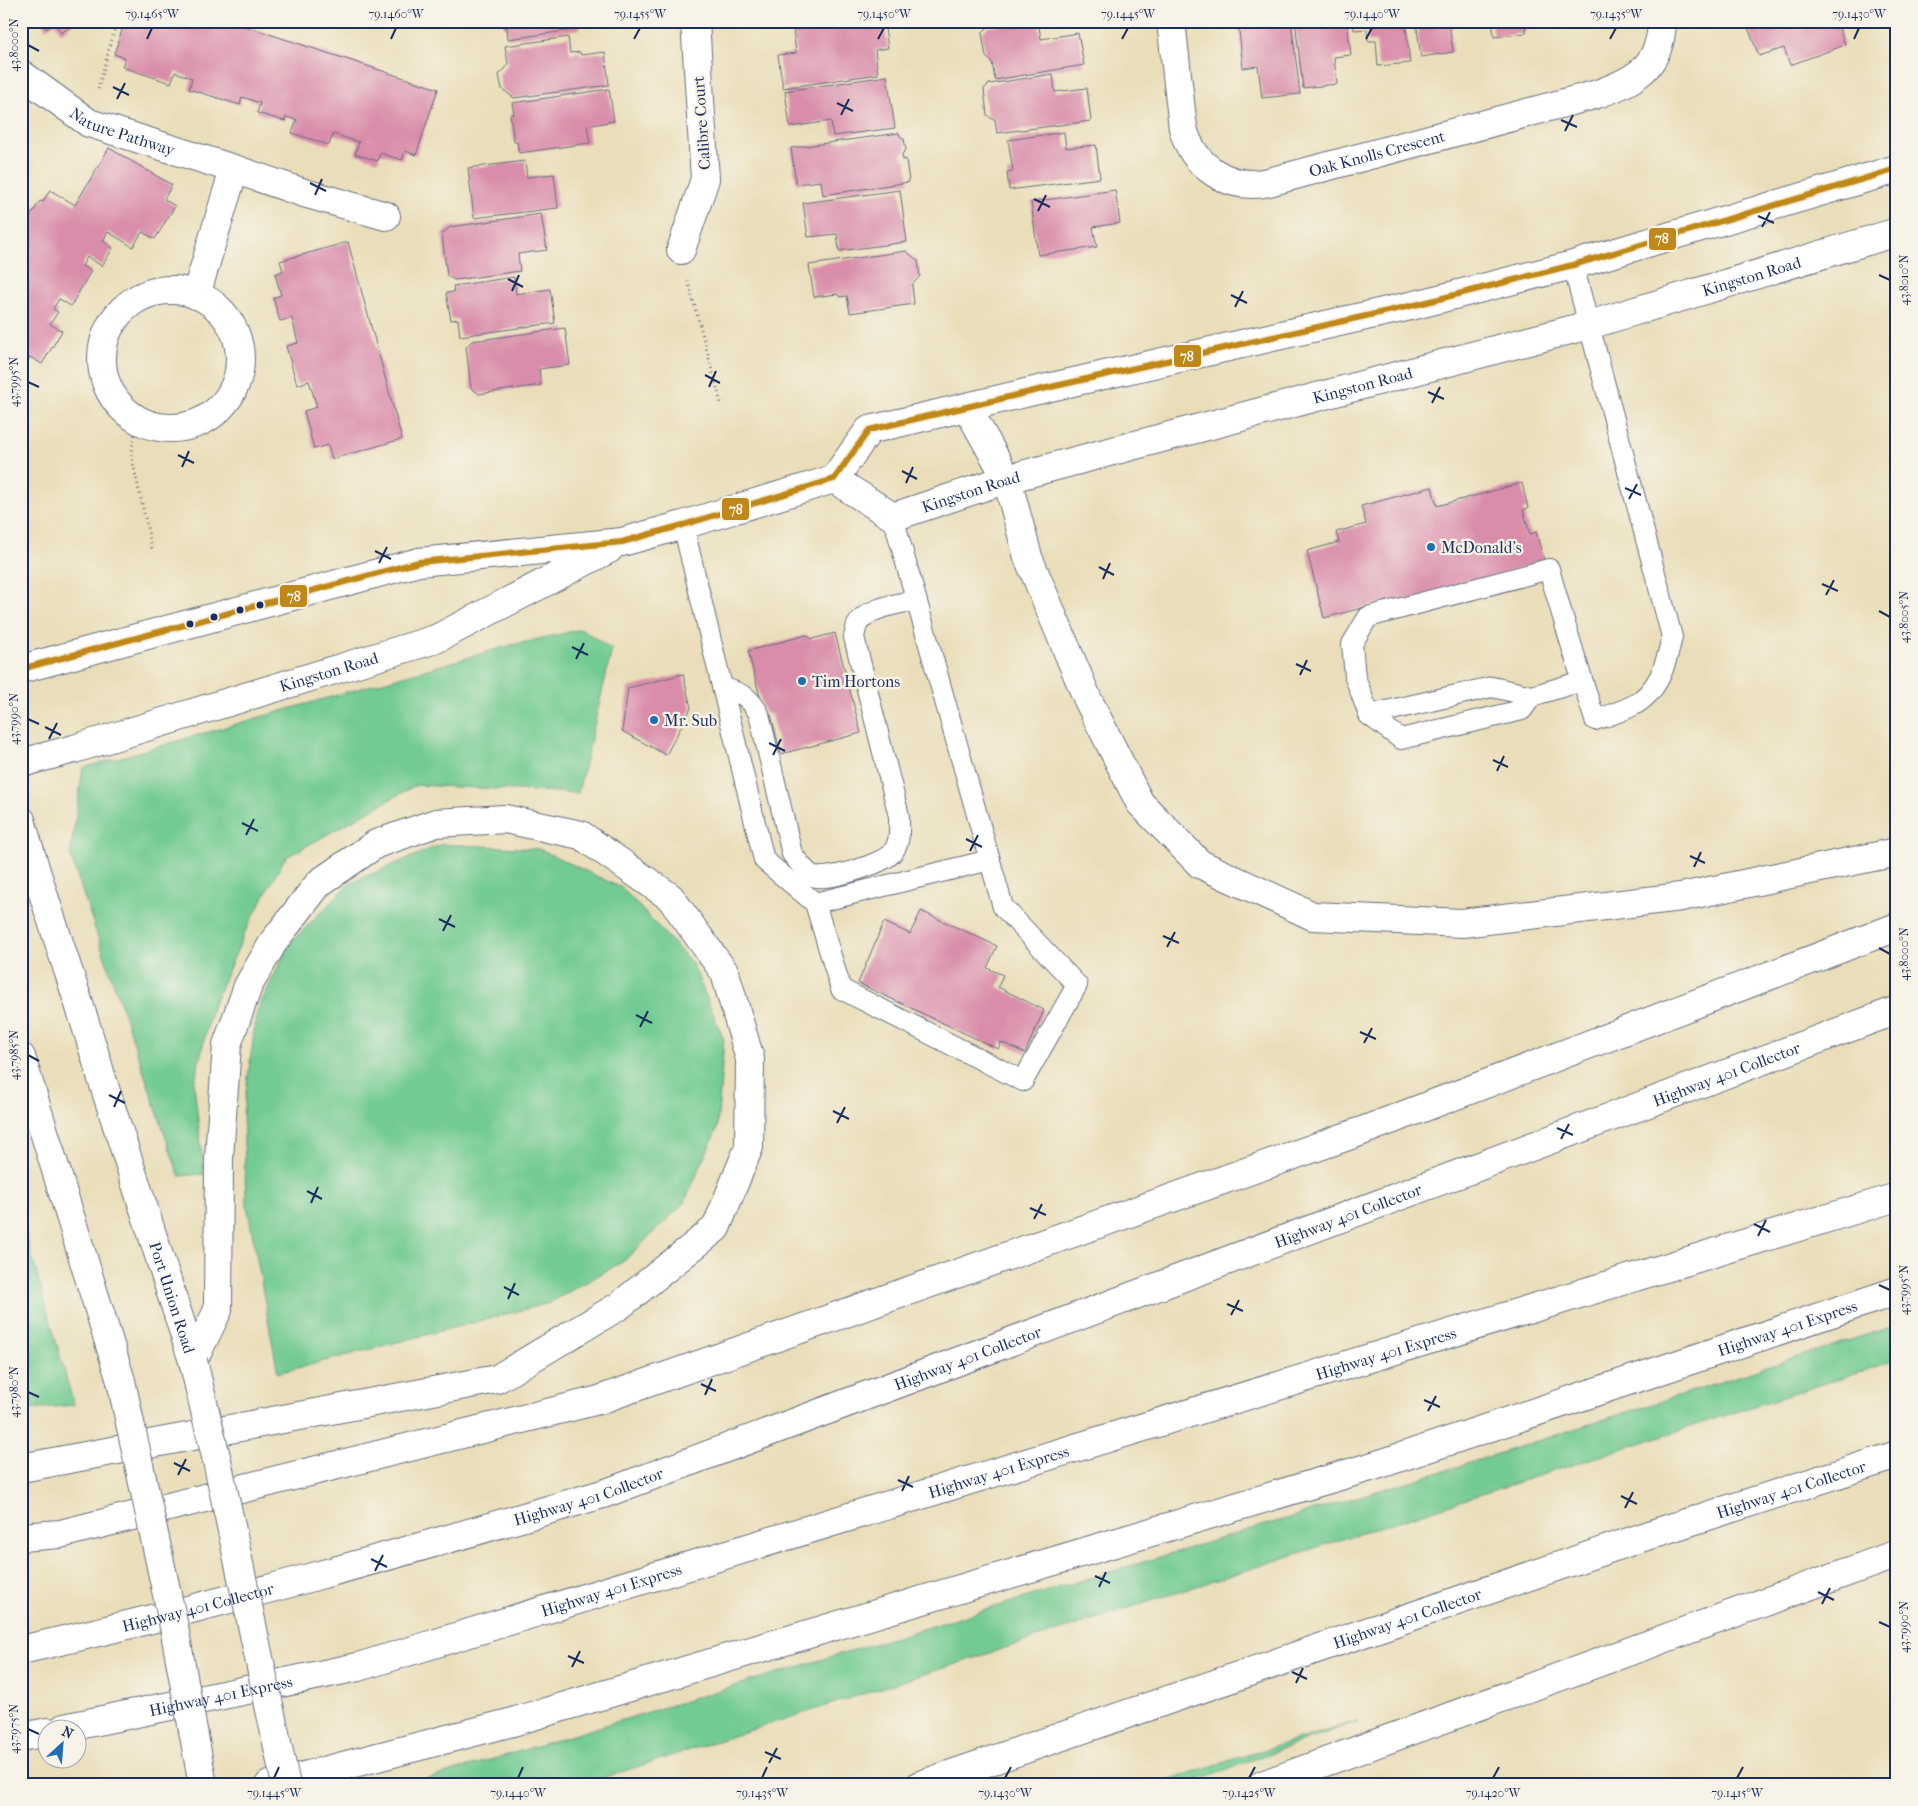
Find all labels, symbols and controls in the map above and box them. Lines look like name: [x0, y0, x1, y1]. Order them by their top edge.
text: 79.1465°W: [125, 7, 180, 21]
text: 79.1460°W: [368, 7, 425, 21]
text: 79.1455°W: [614, 7, 667, 21]
text: 79.1450°W: [857, 7, 912, 21]
text: 79.1445°W: [1101, 7, 1156, 21]
text: 79.1440°W: [1344, 7, 1401, 21]
text: 79.1435°W: [1590, 7, 1643, 21]
text: 79.1430°W: [1832, 7, 1887, 21]
text: 43.8000°N: [7, 18, 21, 72]
street label: Calibre Court: [689, 75, 714, 170]
street label: Nature Pathway: [66, 103, 178, 160]
street label: Oak Knolls Crescent: [1307, 126, 1447, 181]
line badge: 78: [1648, 227, 1677, 251]
text: 78: [1654, 230, 1669, 247]
street label: Kingston Road: [1700, 252, 1803, 300]
text: 43.8010°N: [1897, 254, 1911, 306]
line badge: 78: [1173, 344, 1202, 368]
text: 78: [1179, 348, 1194, 365]
text: 43.7995°N: [7, 357, 21, 407]
street label: Kingston Road: [1311, 363, 1415, 408]
street label: Kingston Road: [919, 467, 1022, 517]
line badge: 78: [721, 497, 750, 521]
text: 78: [728, 501, 743, 518]
place label: McDonald's: [1441, 538, 1522, 557]
marker: McDonald's: [1425, 541, 1437, 553]
line badge: 78: [279, 584, 308, 608]
text: 78: [286, 588, 301, 605]
text: 43.8005°N: [1897, 591, 1911, 643]
unlabelled marker: [255, 600, 265, 610]
unlabelled marker: [235, 605, 245, 615]
unlabelled marker: [209, 612, 219, 622]
unlabelled marker: [185, 619, 195, 629]
street label: Kingston Road: [277, 648, 381, 696]
place label: Tim Hortons: [812, 672, 900, 691]
marker: Tim Hortons: [796, 675, 808, 687]
text: 43.7990°N: [7, 693, 21, 745]
place label: Mr. Sub: [664, 711, 717, 730]
marker: Mr. Sub: [648, 714, 660, 726]
text: 43.8000°N: [1897, 927, 1911, 981]
text: 43.7985°N: [7, 1030, 21, 1080]
street label: Highway 401 Collector: [1650, 1038, 1803, 1111]
street label: Highway 401 Collector: [1272, 1180, 1425, 1252]
street label: Port Union Road: [145, 1240, 199, 1356]
text: 43.7995°N: [1897, 1265, 1911, 1315]
street label: Highway 401 Express: [1715, 1296, 1860, 1360]
street label: Highway 401 Collector: [892, 1322, 1044, 1394]
street label: Highway 401 Express: [1313, 1323, 1459, 1384]
text: 43.7980°N: [7, 1366, 21, 1418]
street label: Highway 401 Express: [926, 1441, 1071, 1502]
street label: Highway 401 Collector: [1714, 1457, 1868, 1523]
street label: Highway 401 Collector: [512, 1463, 666, 1529]
street label: Highway 401 Express: [539, 1560, 684, 1621]
street label: Highway 401 Collector: [120, 1579, 276, 1636]
street label: Highway 401 Collector: [1331, 1584, 1484, 1653]
text: 43.7990°N: [1897, 1601, 1911, 1653]
street label: Highway 401 Express: [147, 1672, 294, 1720]
text: 43.7975°N: [7, 1704, 21, 1754]
north arrow: [38, 1718, 88, 1768]
text: N: [59, 1723, 76, 1743]
text: 79.1445°W: [247, 1786, 302, 1800]
text: 79.1440°W: [490, 1786, 547, 1800]
text: 79.1435°W: [736, 1786, 789, 1800]
text: 79.1430°W: [978, 1786, 1033, 1800]
text: 79.1425°W: [1222, 1786, 1277, 1800]
text: 79.1420°W: [1466, 1786, 1522, 1800]
text: 79.1415°W: [1711, 1786, 1764, 1800]

